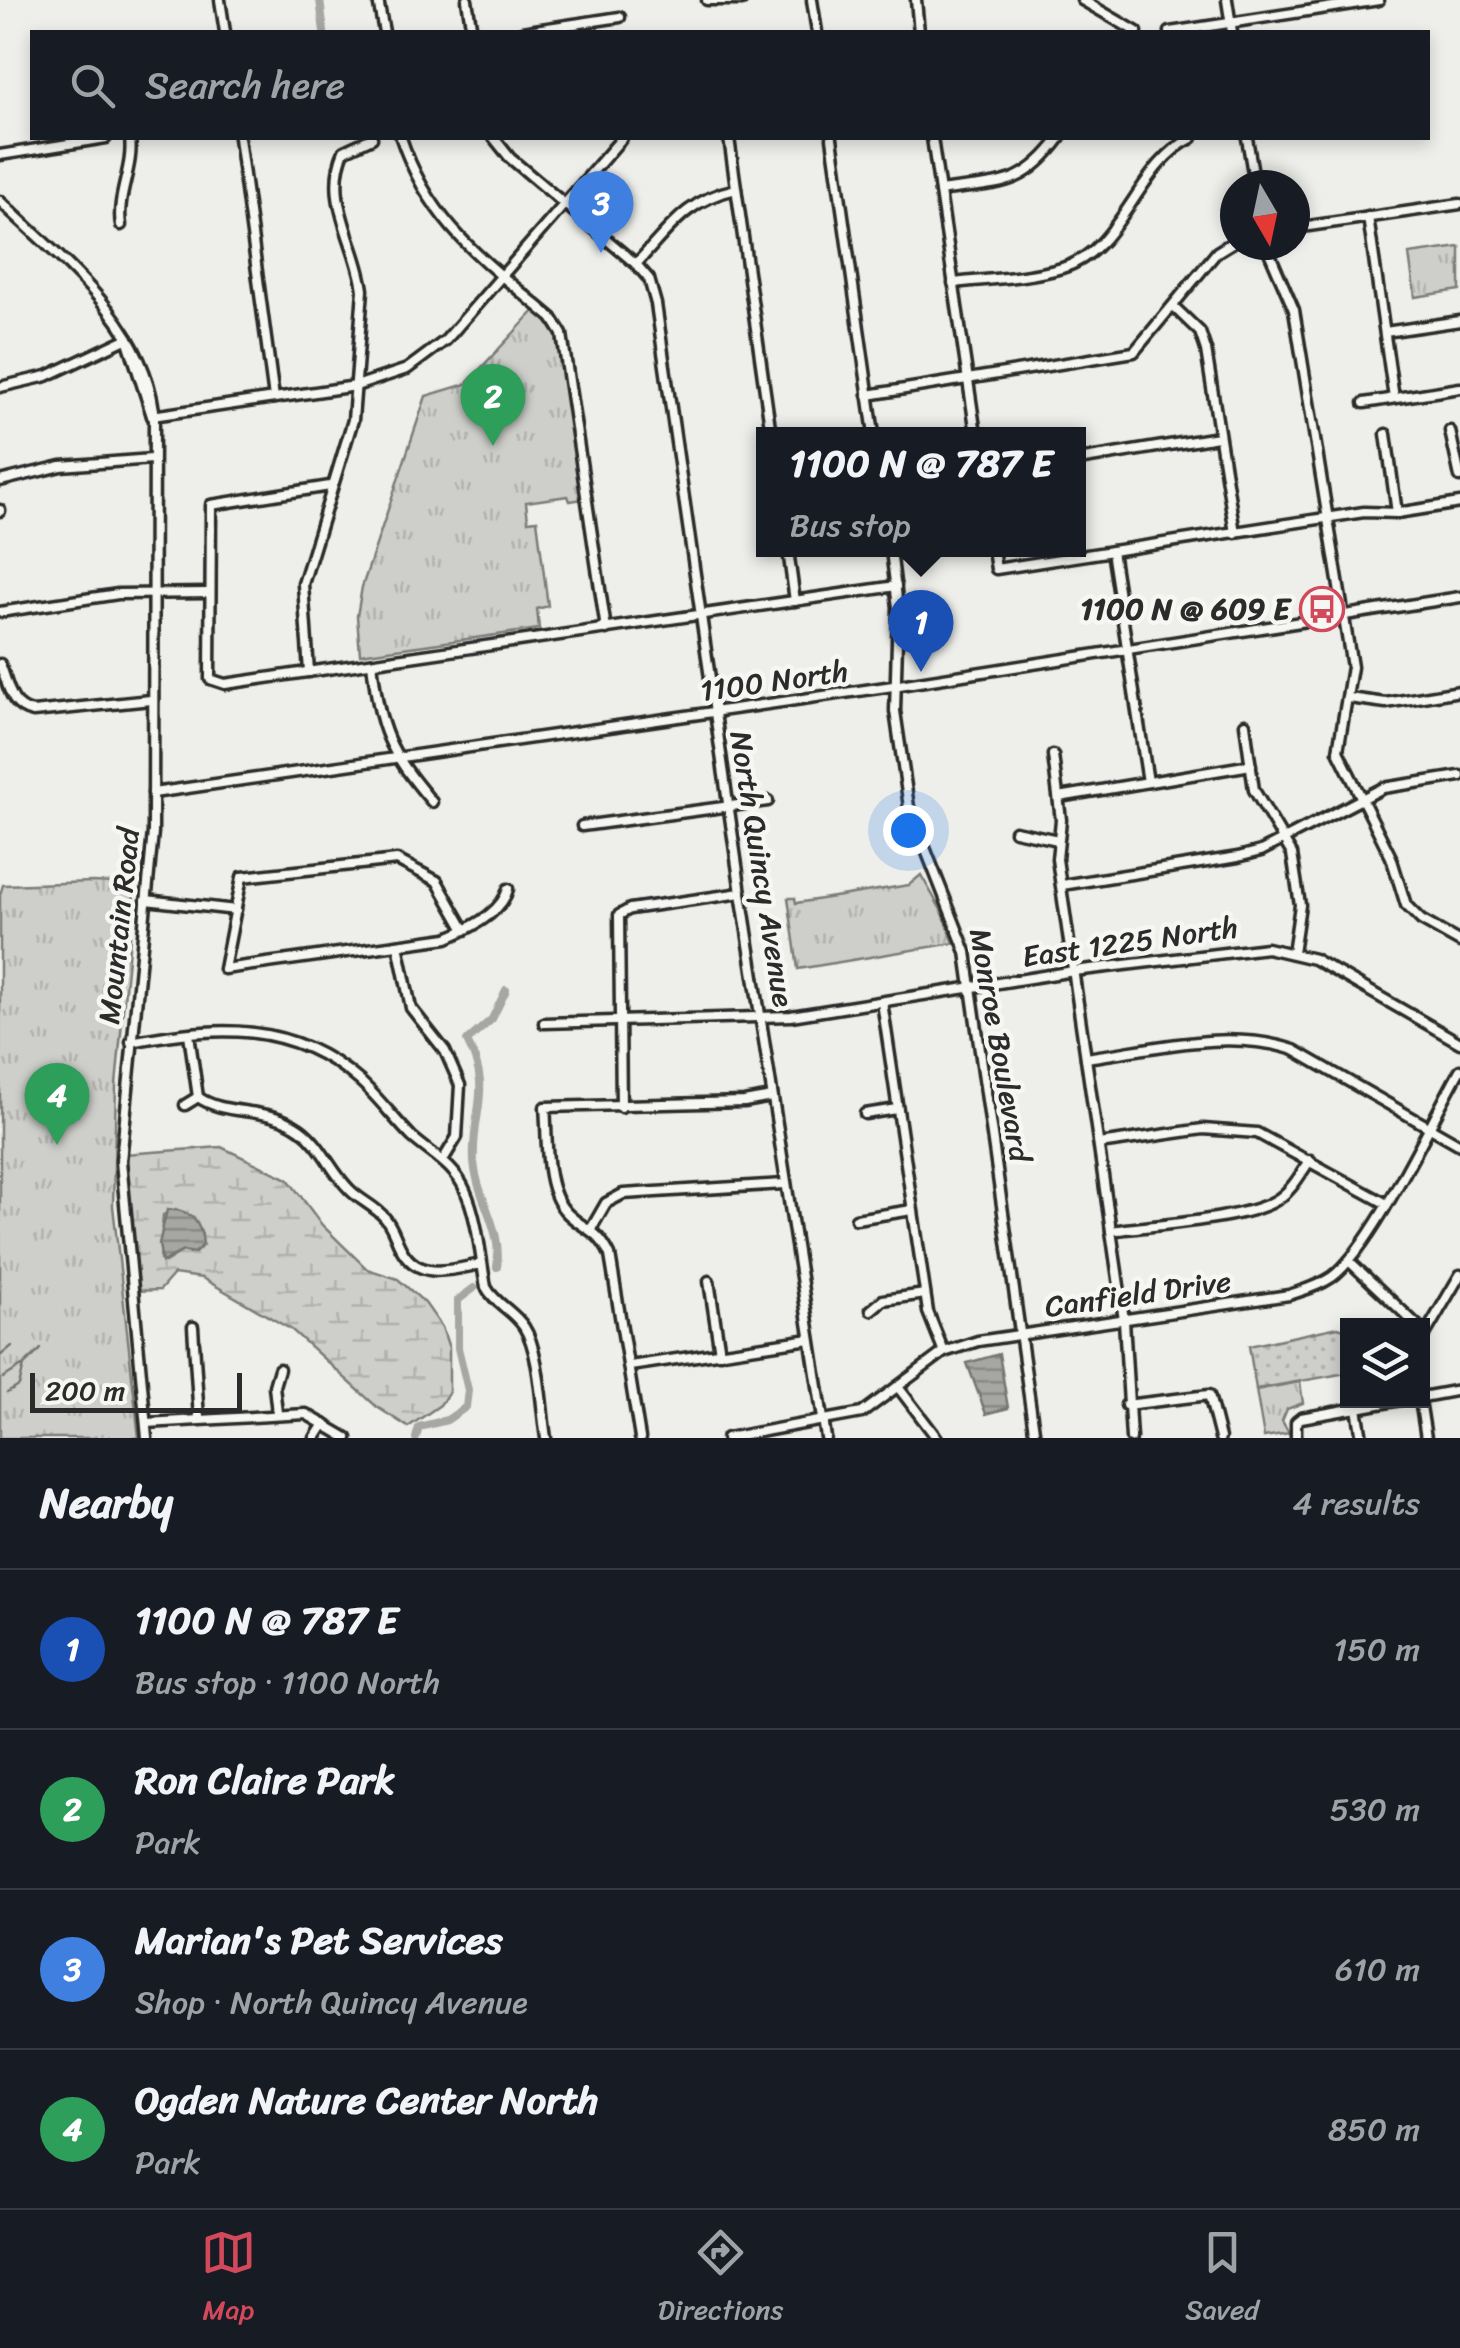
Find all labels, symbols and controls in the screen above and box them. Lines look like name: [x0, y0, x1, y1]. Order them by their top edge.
search box: [30, 30, 1430, 140]
text: Search here: [145, 52, 345, 119]
icon: search: [65, 58, 120, 113]
pin: 3: [568, 170, 634, 253]
north arrow: [1220, 170, 1310, 260]
pin: 2: [460, 364, 526, 446]
popup: [756, 427, 1086, 557]
text: 1100 N @ 787 E: [789, 430, 1053, 497]
text: Bus stop: [789, 497, 911, 554]
place label: 1100 N @ 609 E: [1080, 582, 1292, 636]
bus stop icon: 1100 N @ 609 E: [1299, 586, 1345, 632]
pin: 1: [888, 590, 954, 672]
street label: 1100 North: [697, 644, 851, 718]
street label: North Quincy Avenue: [714, 727, 810, 1011]
your location: [883, 805, 934, 856]
street label: Mountain Road: [82, 823, 156, 1027]
street label: East 1225 North: [1019, 900, 1241, 984]
street label: Monroe Boulevard: [953, 924, 1047, 1168]
pin: 4: [24, 1062, 90, 1145]
street label: Canfield Drive: [1041, 1254, 1235, 1334]
map controls: [1340, 1318, 1430, 1408]
button: layers: [1340, 1318, 1430, 1408]
text: 200 m: [45, 1366, 125, 1415]
scale bar: [30, 1368, 242, 1412]
text: Nearby: [40, 1466, 173, 1540]
text: 4 results: [1292, 1475, 1420, 1532]
text: 1100 N @ 787 E: [135, 1587, 398, 1654]
text: 1: [66, 1621, 79, 1678]
text: 150 m: [1334, 1621, 1420, 1678]
text: Bus stop · 1100 North: [135, 1654, 440, 1711]
text: Ron Claire Park: [135, 1747, 395, 1814]
text: 2: [63, 1781, 82, 1838]
text: 530 m: [1330, 1781, 1420, 1838]
text: Park: [135, 1814, 201, 1871]
text: Marian's Pet Services: [135, 1907, 503, 1974]
text: 3: [64, 1941, 81, 1998]
text: 610 m: [1335, 1941, 1420, 1998]
text: Shop · North Quincy Avenue: [135, 1974, 528, 2031]
text: Ogden Nature Center North: [135, 2067, 598, 2134]
text: 4: [62, 2101, 83, 2158]
text: 850 m: [1328, 2101, 1420, 2158]
text: Park: [135, 2134, 201, 2191]
tab: Map: [201, 2225, 256, 2334]
tab: Directions: [658, 2225, 783, 2334]
tab: Saved: [1185, 2225, 1259, 2334]

